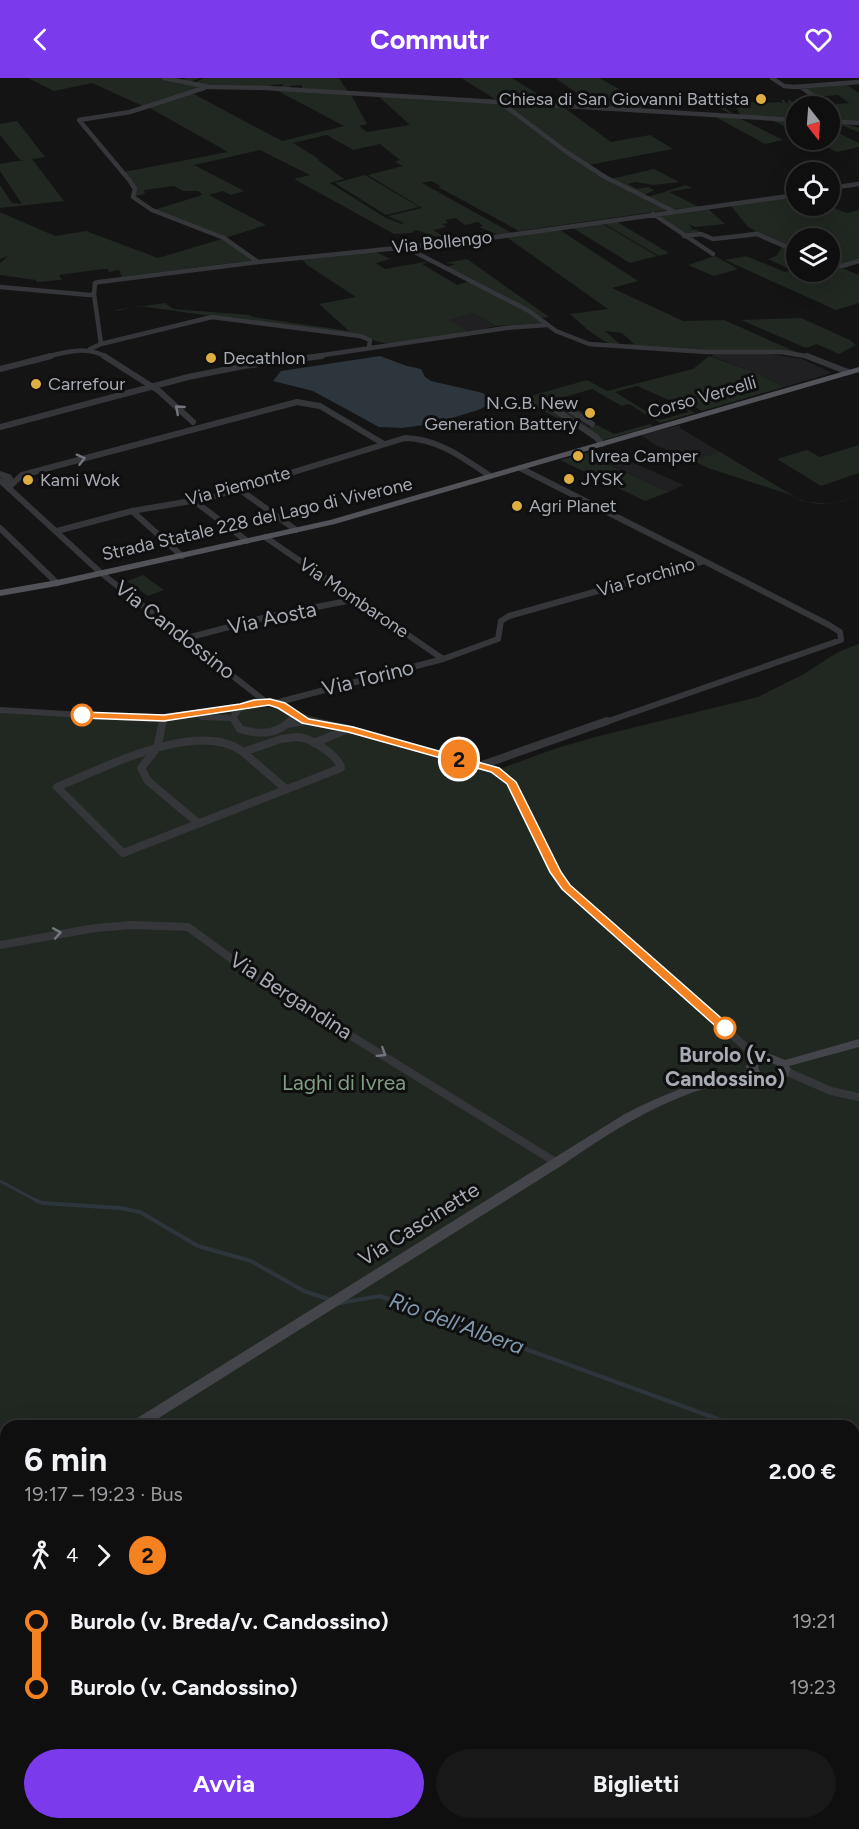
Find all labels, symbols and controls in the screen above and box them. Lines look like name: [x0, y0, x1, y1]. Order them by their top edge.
icon: back: [24, 23, 57, 56]
text: Commutr: [370, 23, 489, 56]
icon: heart: [802, 23, 835, 56]
place label: Chiesa di San Giovanni Battista: [499, 88, 749, 110]
marker: Chiesa di San Giovanni Battista: [754, 92, 768, 106]
north arrow: [786, 96, 840, 150]
map controls: [786, 96, 840, 282]
button: locate: [786, 162, 840, 216]
street label: Via Bollengo: [391, 226, 493, 258]
button: layers: [786, 228, 840, 282]
place label: Decathlon: [223, 347, 305, 369]
marker: Decathlon: [204, 351, 218, 365]
street label: Corso Vercelli: [645, 371, 759, 423]
place label: Carrefour: [48, 373, 125, 395]
marker: Carrefour: [29, 377, 43, 391]
place label: N.G.B. New Generation Battery: [424, 392, 579, 435]
one-way arrow: [175, 405, 186, 416]
marker: N.G.B. New Generation Battery: [583, 406, 597, 420]
place label: Ivrea Camper: [590, 445, 698, 467]
marker: Ivrea Camper: [571, 449, 585, 463]
one-way arrow: [76, 454, 86, 467]
street label: Via Piemonte: [183, 461, 293, 510]
place label: JYSK: [581, 468, 623, 490]
place label: Kami Wok: [40, 469, 120, 491]
street label: Strada Statale 228 del Lago di Viverone: [100, 472, 415, 565]
marker: JYSK: [562, 472, 576, 486]
marker: Kami Wok: [21, 473, 35, 487]
place label: Agri Planet: [529, 495, 617, 517]
marker: Agri Planet: [510, 499, 524, 513]
street label: Via Mombarone: [295, 553, 413, 643]
street label: Via Forchino: [594, 553, 698, 601]
street label: Via Candossino: [110, 575, 240, 684]
street label: Via Aosta: [225, 596, 318, 639]
street label: Via Torino: [319, 654, 416, 701]
unlabelled marker: [71, 704, 93, 726]
line badge: 2: [440, 740, 478, 778]
text: 2: [453, 747, 465, 772]
one-way arrow: [53, 928, 62, 940]
street label: Via Bergandina: [225, 947, 357, 1044]
marker: Burolo (v. Candossino): [714, 1017, 736, 1039]
place label: Burolo (v. Candossino): [665, 1042, 785, 1091]
one-way arrow: [375, 1046, 386, 1057]
park label: Laghi di Ivrea: [282, 1070, 406, 1095]
street label: Via Cascinette: [354, 1176, 484, 1271]
water label: Rio dell'Albera: [386, 1287, 528, 1360]
text: 6 min: [24, 1440, 107, 1479]
text: 2.00 €: [769, 1458, 836, 1485]
text: 19:17 – 19:23 · Bus: [24, 1482, 183, 1506]
icon: walk: [24, 1539, 57, 1572]
icon: forward: [87, 1539, 120, 1572]
text: 4: [66, 1543, 78, 1567]
text: 2: [141, 1543, 154, 1568]
text: Burolo (v. Breda/v. Candossino): [70, 1608, 389, 1635]
text: 19:21: [792, 1609, 836, 1633]
text: Burolo (v. Candossino): [70, 1674, 298, 1701]
text: 19:23: [789, 1675, 836, 1699]
button: Avvia: [24, 1749, 424, 1818]
button: Biglietti: [436, 1749, 836, 1818]

